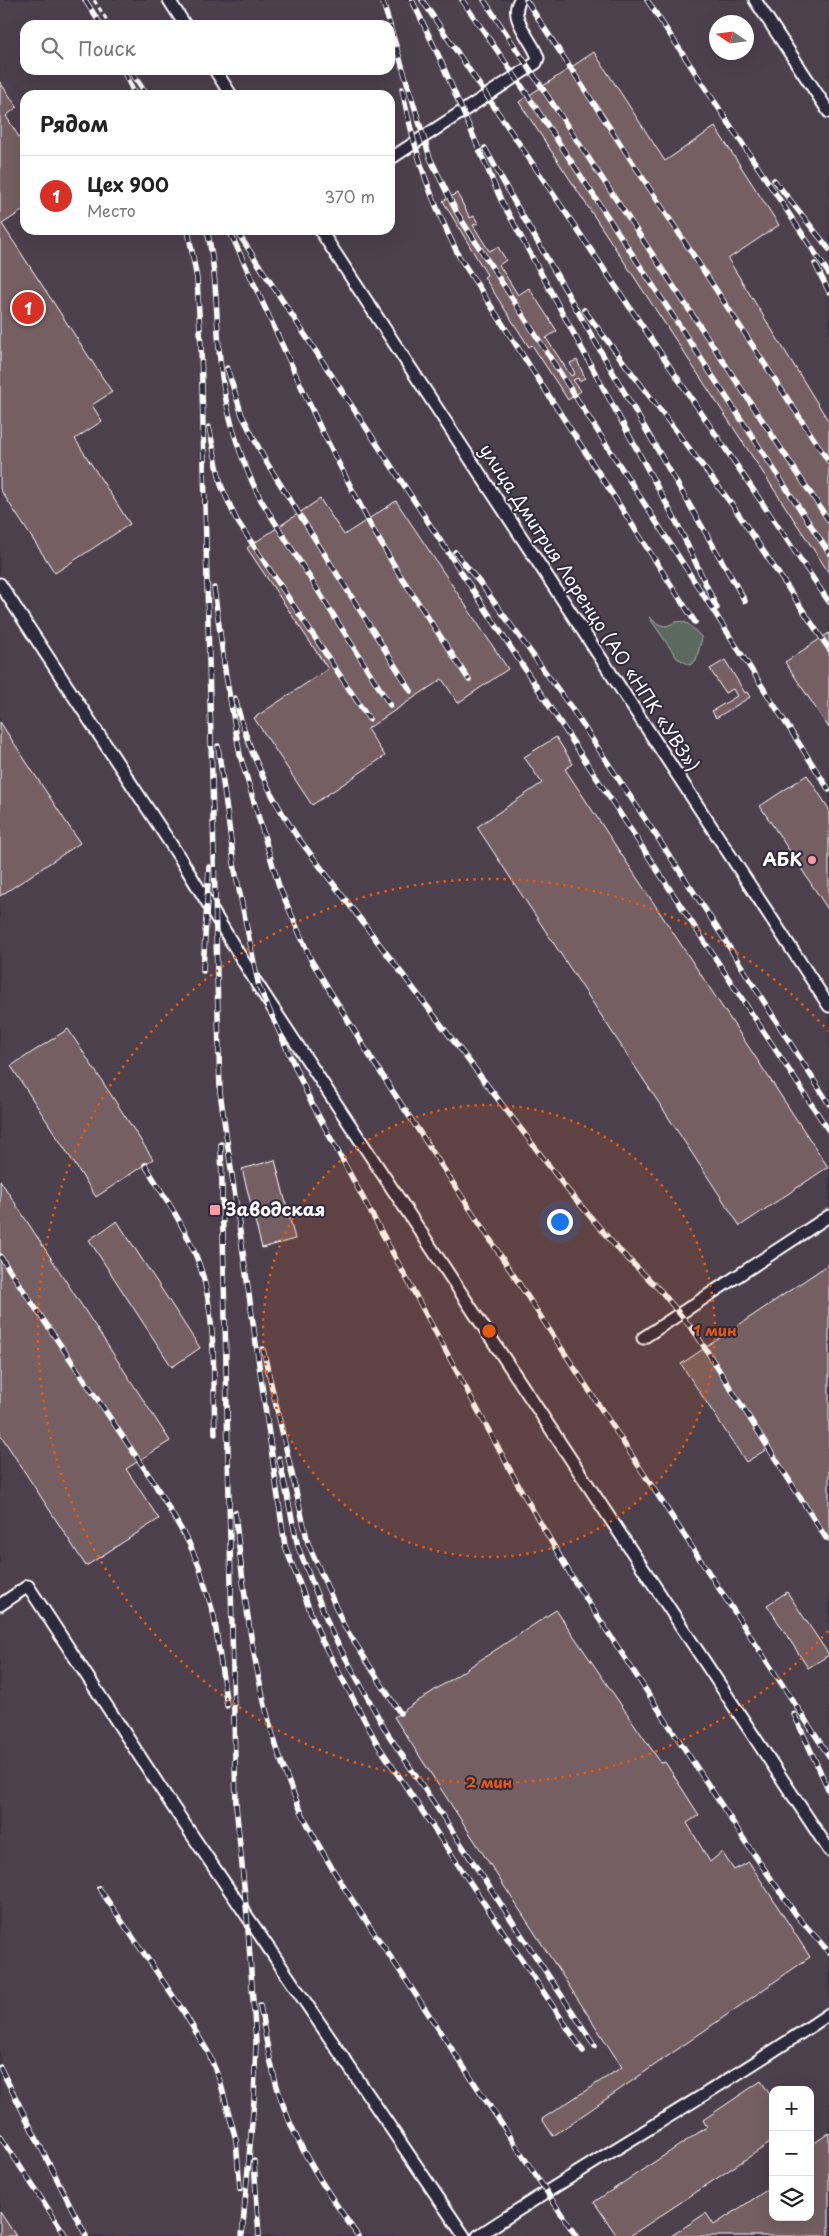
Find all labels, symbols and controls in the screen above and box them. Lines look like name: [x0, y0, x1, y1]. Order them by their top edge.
north arrow: [709, 15, 754, 60]
search box: [20, 20, 395, 75]
icon: search: [38, 34, 66, 62]
text: Поиск: [78, 34, 136, 62]
text: Рядом: [40, 107, 108, 139]
text: Цех 900: [87, 170, 169, 198]
text: 1: [52, 184, 60, 208]
text: 370 m: [325, 184, 375, 208]
text: Место: [87, 198, 136, 222]
pin: 1: [12, 289, 44, 327]
street label: улица Дмитрия Лоренцо (АО «НПК «УВЗ»): [474, 438, 707, 776]
place label: АБК: [763, 845, 802, 872]
marker: АБК: [806, 854, 818, 866]
place label: Заводская: [225, 1195, 325, 1222]
marker: Заводская: [208, 1203, 222, 1217]
your location: [547, 1209, 573, 1235]
text: 1 мин: [693, 1318, 737, 1341]
centre of rings: [480, 1322, 498, 1340]
text: 2 мин: [466, 1770, 513, 1793]
map controls: [769, 2086, 814, 2221]
button: +: [769, 2086, 814, 2131]
button: −: [769, 2131, 814, 2176]
button: layers: [769, 2176, 814, 2221]

